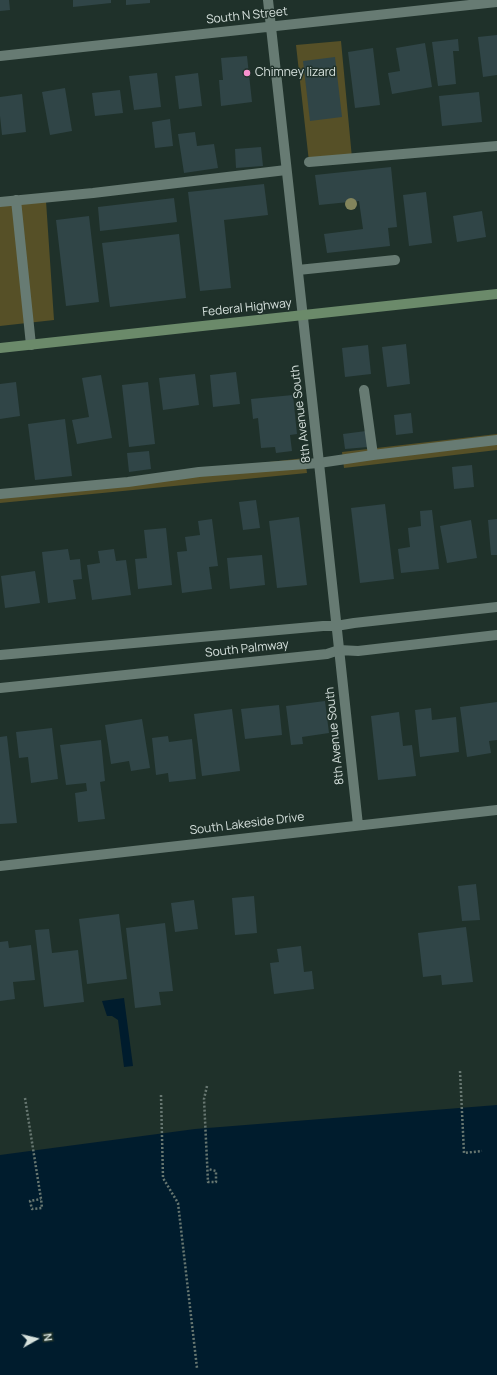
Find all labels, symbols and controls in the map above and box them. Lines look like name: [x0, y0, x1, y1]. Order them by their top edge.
street label: South N Street: [206, 5, 288, 27]
place label: Chimney lizard: [255, 66, 336, 80]
marker: Chimney lizard: [242, 68, 252, 78]
street label: Federal Highway: [202, 296, 292, 320]
street label: 8th Avenue South: [288, 364, 314, 464]
street label: South Palmway: [204, 637, 290, 661]
street label: 8th Avenue South: [323, 686, 347, 786]
street label: South Lakeside Drive: [189, 810, 305, 838]
north arrow: [16, 1319, 56, 1359]
text: N: [40, 1332, 56, 1342]

